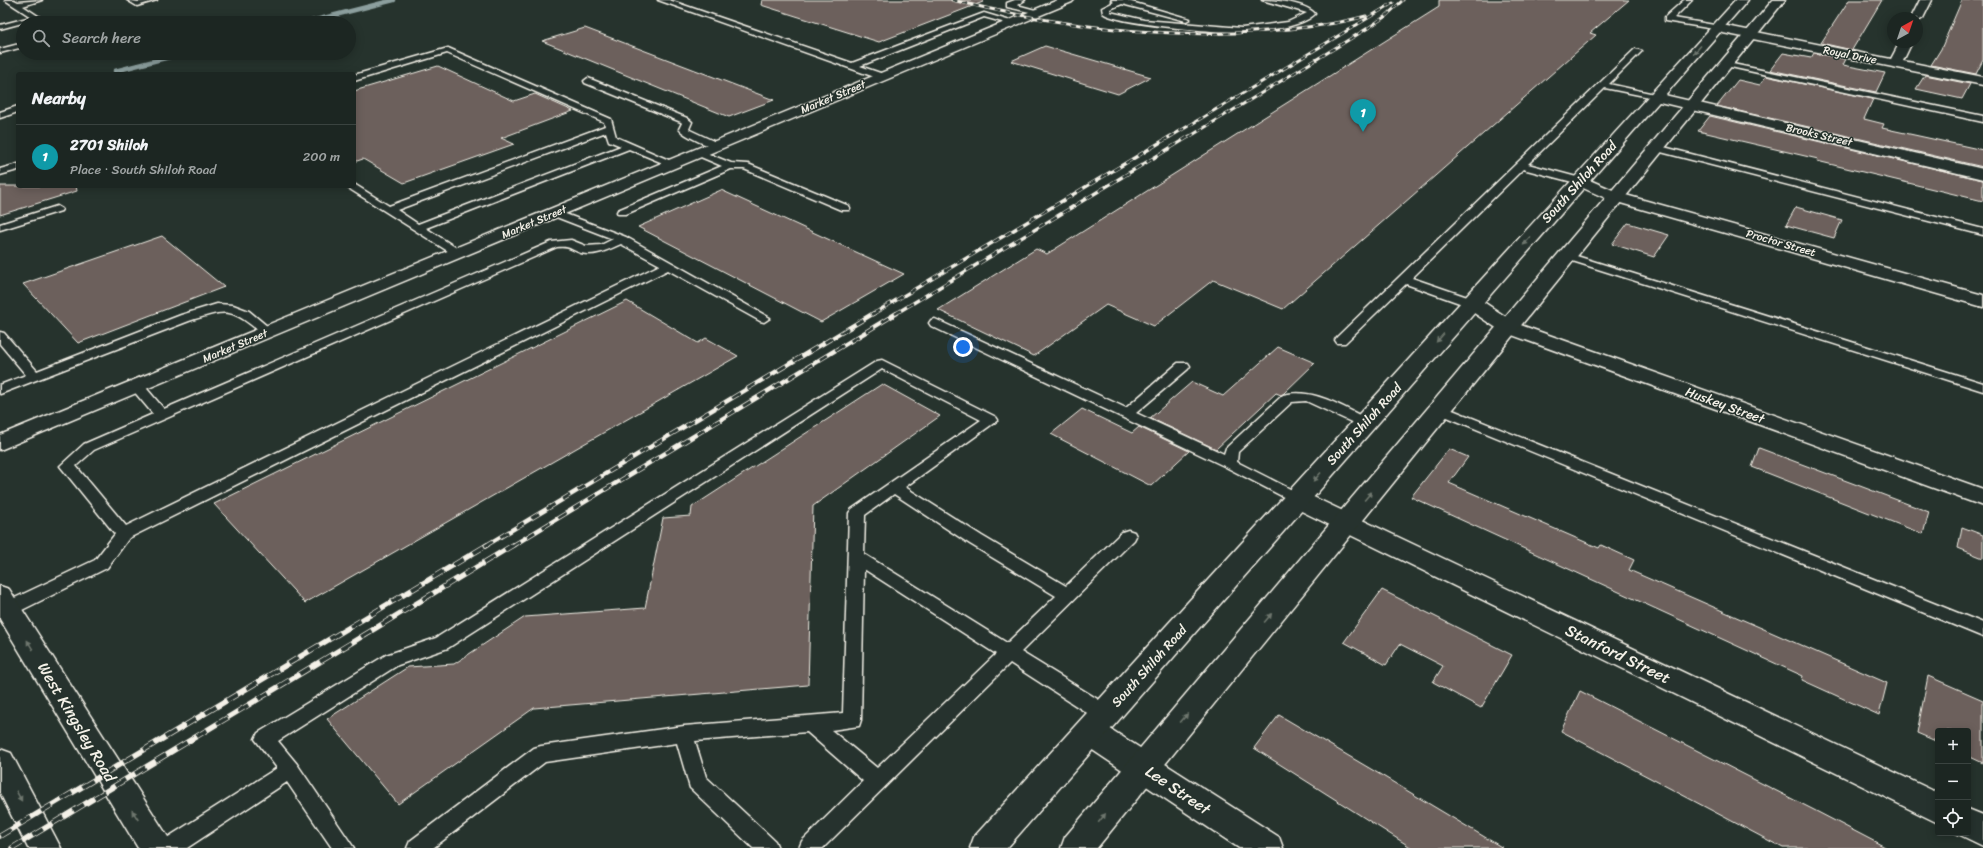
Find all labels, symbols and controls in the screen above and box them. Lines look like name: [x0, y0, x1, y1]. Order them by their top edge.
north arrow: [1887, 12, 1923, 48]
search box: [16, 16, 356, 60]
text: Search here: [62, 25, 141, 51]
icon: search: [30, 27, 52, 49]
street label: Royal Drive: [1821, 40, 1879, 70]
one-way arrow: [1693, 45, 1702, 56]
street label: Market Street: [797, 74, 869, 119]
text: Nearby: [32, 83, 86, 113]
pin: 1: [1350, 99, 1376, 132]
street label: Brooks Street: [1784, 118, 1855, 152]
text: 2701 Shiloh: [70, 132, 148, 158]
street label: South Shiloh Road: [1535, 135, 1623, 229]
text: 1: [42, 145, 48, 168]
text: 200 m: [303, 145, 340, 168]
text: Place · South Shiloh Road: [70, 158, 216, 181]
street label: Market Street: [498, 199, 570, 244]
street label: Proctor Street: [1744, 224, 1818, 262]
one-way arrow: [1522, 236, 1532, 246]
street label: Market Street: [199, 323, 271, 368]
one-way arrow: [1436, 333, 1445, 344]
your location: [953, 337, 973, 357]
street label: South Shiloh Road: [1320, 377, 1408, 471]
street label: Huskey Street: [1682, 380, 1769, 430]
one-way arrow: [1312, 472, 1321, 482]
one-way arrow: [1364, 491, 1373, 501]
one-way arrow: [1263, 612, 1272, 623]
street label: Stanford Street: [1560, 616, 1676, 692]
street label: South Shiloh Road: [1105, 619, 1193, 713]
one-way arrow: [26, 640, 34, 650]
street label: West Kingsley Road: [29, 656, 125, 789]
one-way arrow: [1180, 712, 1189, 723]
map controls: [1935, 728, 1971, 836]
button: +: [1935, 728, 1971, 764]
street label: Lee Street: [1139, 757, 1217, 823]
button: −: [1935, 764, 1971, 800]
one-way arrow: [16, 791, 22, 802]
button: locate: [1935, 800, 1971, 836]
one-way arrow: [131, 810, 139, 820]
one-way arrow: [1097, 812, 1106, 823]

